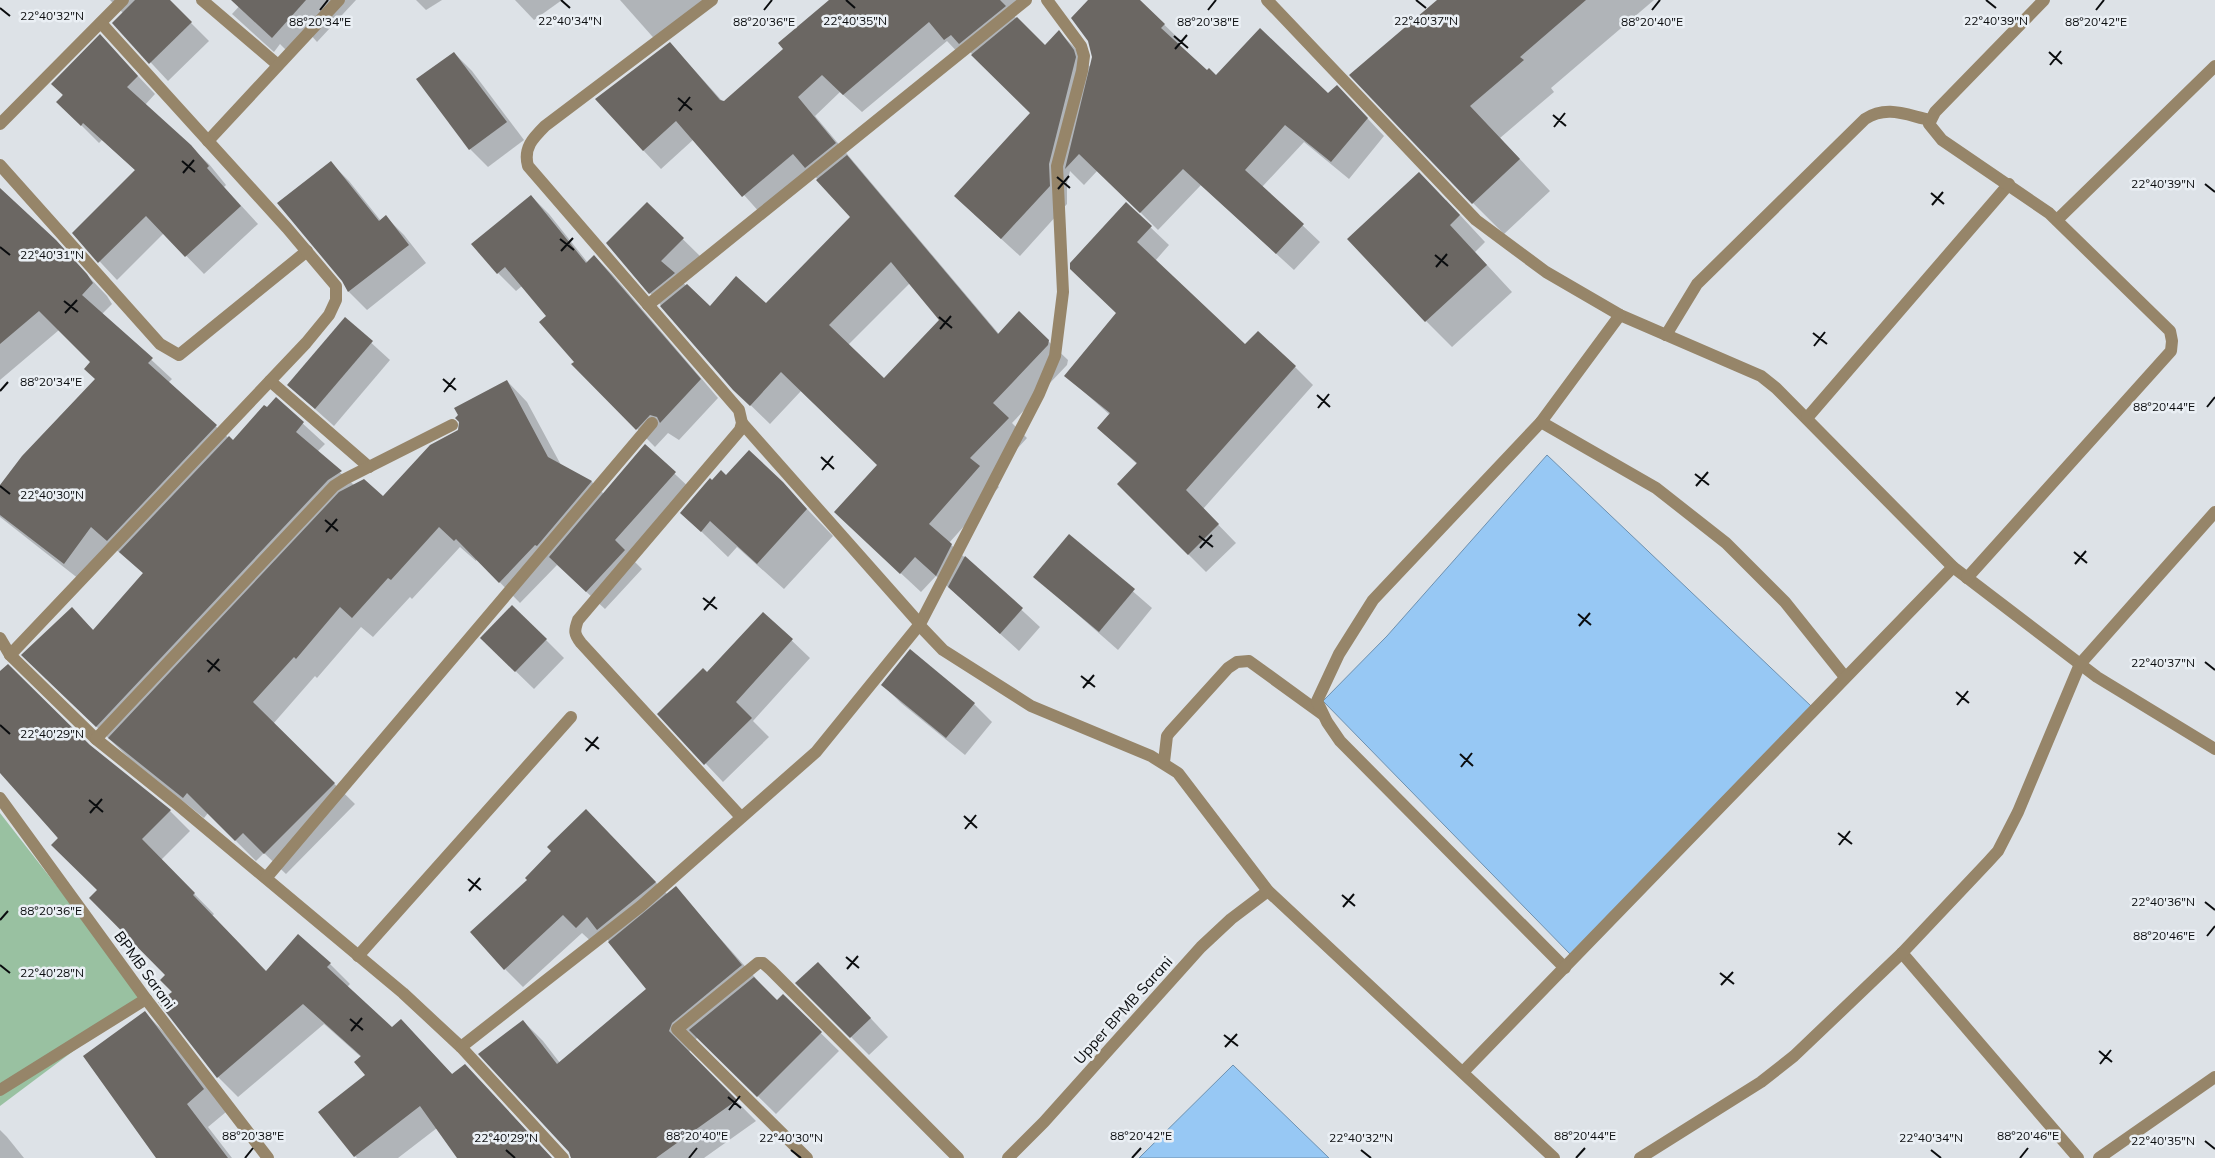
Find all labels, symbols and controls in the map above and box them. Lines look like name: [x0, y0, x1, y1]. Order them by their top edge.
text: 22°40'32"N: [20, 8, 84, 23]
text: 22°40'34"N: [538, 13, 602, 28]
text: 22°40'35"N: [823, 13, 887, 28]
text: 22°40'37"N: [1394, 13, 1458, 28]
text: 22°40'39"N: [1964, 13, 2028, 28]
text: 88°20'34"E: [289, 14, 351, 29]
text: 88°20'36"E: [733, 14, 795, 29]
text: 88°20'38"E: [1177, 14, 1239, 29]
text: 88°20'40"E: [1621, 14, 1683, 29]
text: 88°20'42"E: [2065, 14, 2127, 29]
text: 22°40'39"N: [2131, 176, 2195, 191]
text: 22°40'31"N: [20, 247, 84, 262]
text: 88°20'34"E: [20, 374, 82, 389]
text: 88°20'44"E: [2133, 399, 2195, 414]
text: 22°40'30"N: [20, 487, 84, 502]
text: 22°40'37"N: [2131, 655, 2195, 670]
text: 22°40'29"N: [20, 726, 84, 741]
text: 22°40'36"N: [2131, 894, 2195, 909]
text: 88°20'36"E: [20, 903, 82, 918]
street label: BPMB Sarani: [110, 927, 180, 1013]
text: 88°20'46"E: [2133, 928, 2195, 943]
street label: Upper BPMB Sarani: [1070, 952, 1176, 1068]
text: 22°40'28"N: [20, 965, 84, 980]
text: 88°20'38"E: [222, 1128, 284, 1143]
text: 88°20'40"E: [666, 1128, 728, 1143]
text: 88°20'42"E: [1110, 1128, 1172, 1143]
text: 88°20'44"E: [1554, 1128, 1616, 1143]
text: 88°20'46"E: [1997, 1128, 2059, 1143]
text: 22°40'29"N: [474, 1130, 538, 1145]
text: 22°40'30"N: [759, 1130, 823, 1145]
text: 22°40'32"N: [1329, 1130, 1393, 1145]
text: 22°40'34"N: [1899, 1130, 1963, 1145]
text: 22°40'35"N: [2131, 1133, 2195, 1148]

